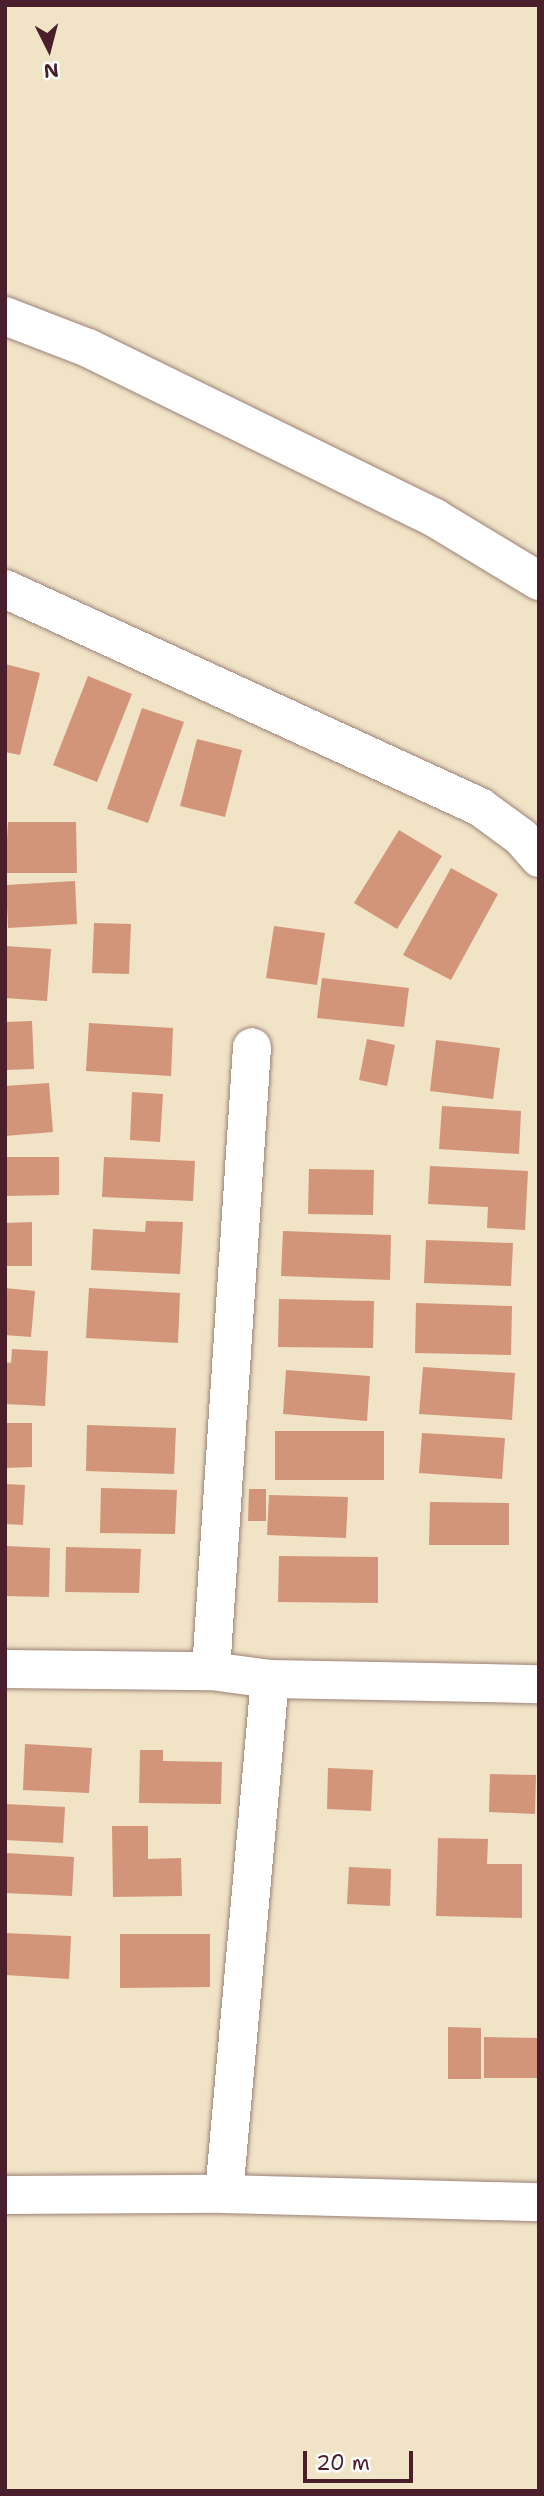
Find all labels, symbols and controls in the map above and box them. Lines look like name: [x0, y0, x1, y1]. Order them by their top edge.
north arrow: [14, 14, 84, 84]
text: N: [42, 57, 60, 84]
scale bar: [306, 2436, 416, 2480]
text: 20 m: [316, 2449, 370, 2477]

